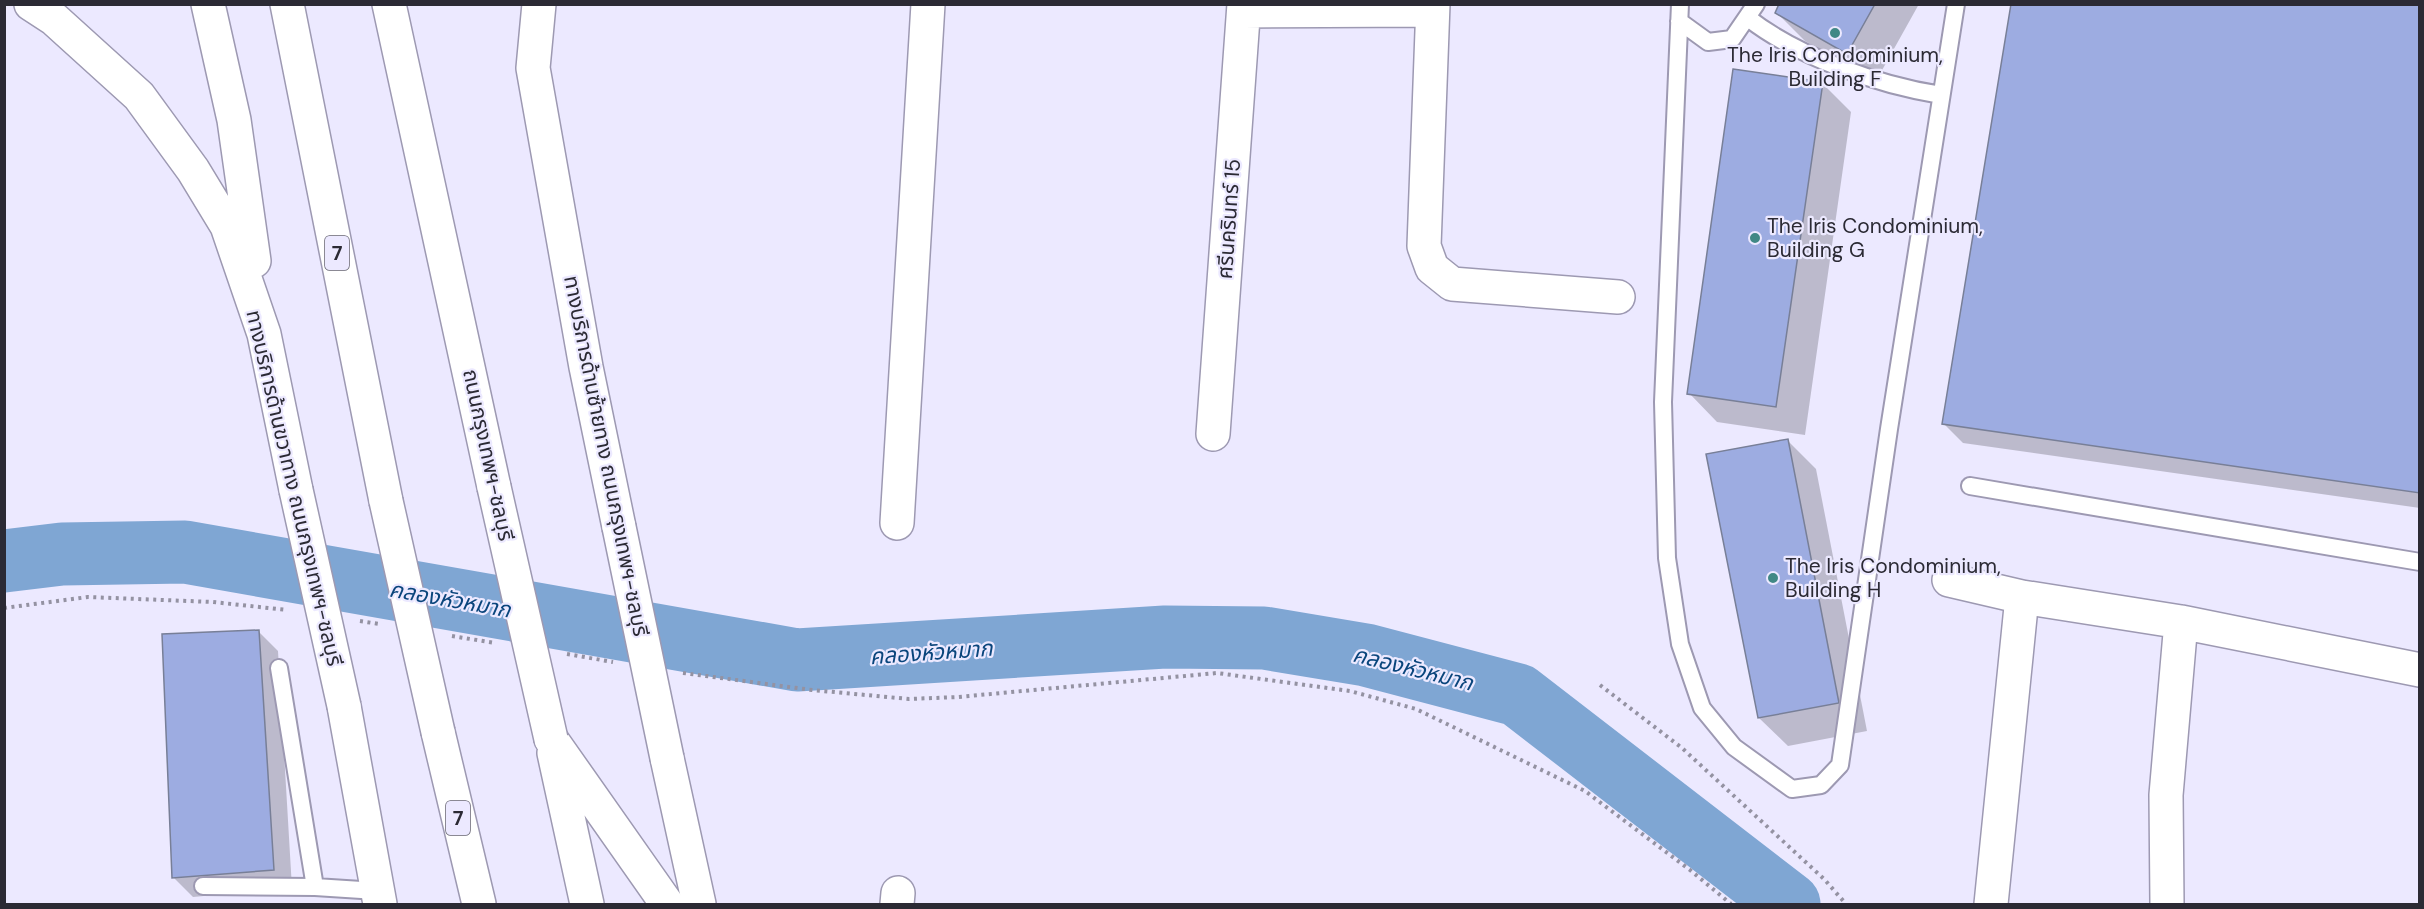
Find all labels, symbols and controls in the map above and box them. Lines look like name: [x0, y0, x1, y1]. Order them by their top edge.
marker: The Iris Condominium, Building F: [1828, 26, 1842, 40]
place label: The Iris Condominium, Building F: [1727, 41, 1943, 93]
street label: ศรีนครินทร์ 15: [1211, 158, 1247, 280]
place label: The Iris Condominium, Building G: [1767, 212, 1983, 264]
marker: The Iris Condominium, Building G: [1748, 231, 1762, 245]
road number: 7: [325, 236, 349, 270]
street label: ทางบริการด้านซ้ายทาง ถนนกรุงเทพฯ-ชลบุรี: [557, 273, 655, 639]
street label: ทางบริการด้านขวาทาง ถนนกรุงเทพฯ-ชลบุรี: [239, 307, 349, 669]
street label: ถนนกรุงเทพฯ-ชลบุรี: [456, 367, 520, 543]
place label: The Iris Condominium, Building H: [1785, 552, 2001, 604]
marker: The Iris Condominium, Building H: [1766, 571, 1780, 585]
water label: คลองหัวหมาก: [387, 575, 514, 625]
water label: คลองหัวหมาก: [869, 634, 994, 671]
water label: คลองหัวหมาก: [1350, 640, 1477, 698]
road number: 7: [446, 801, 470, 835]

